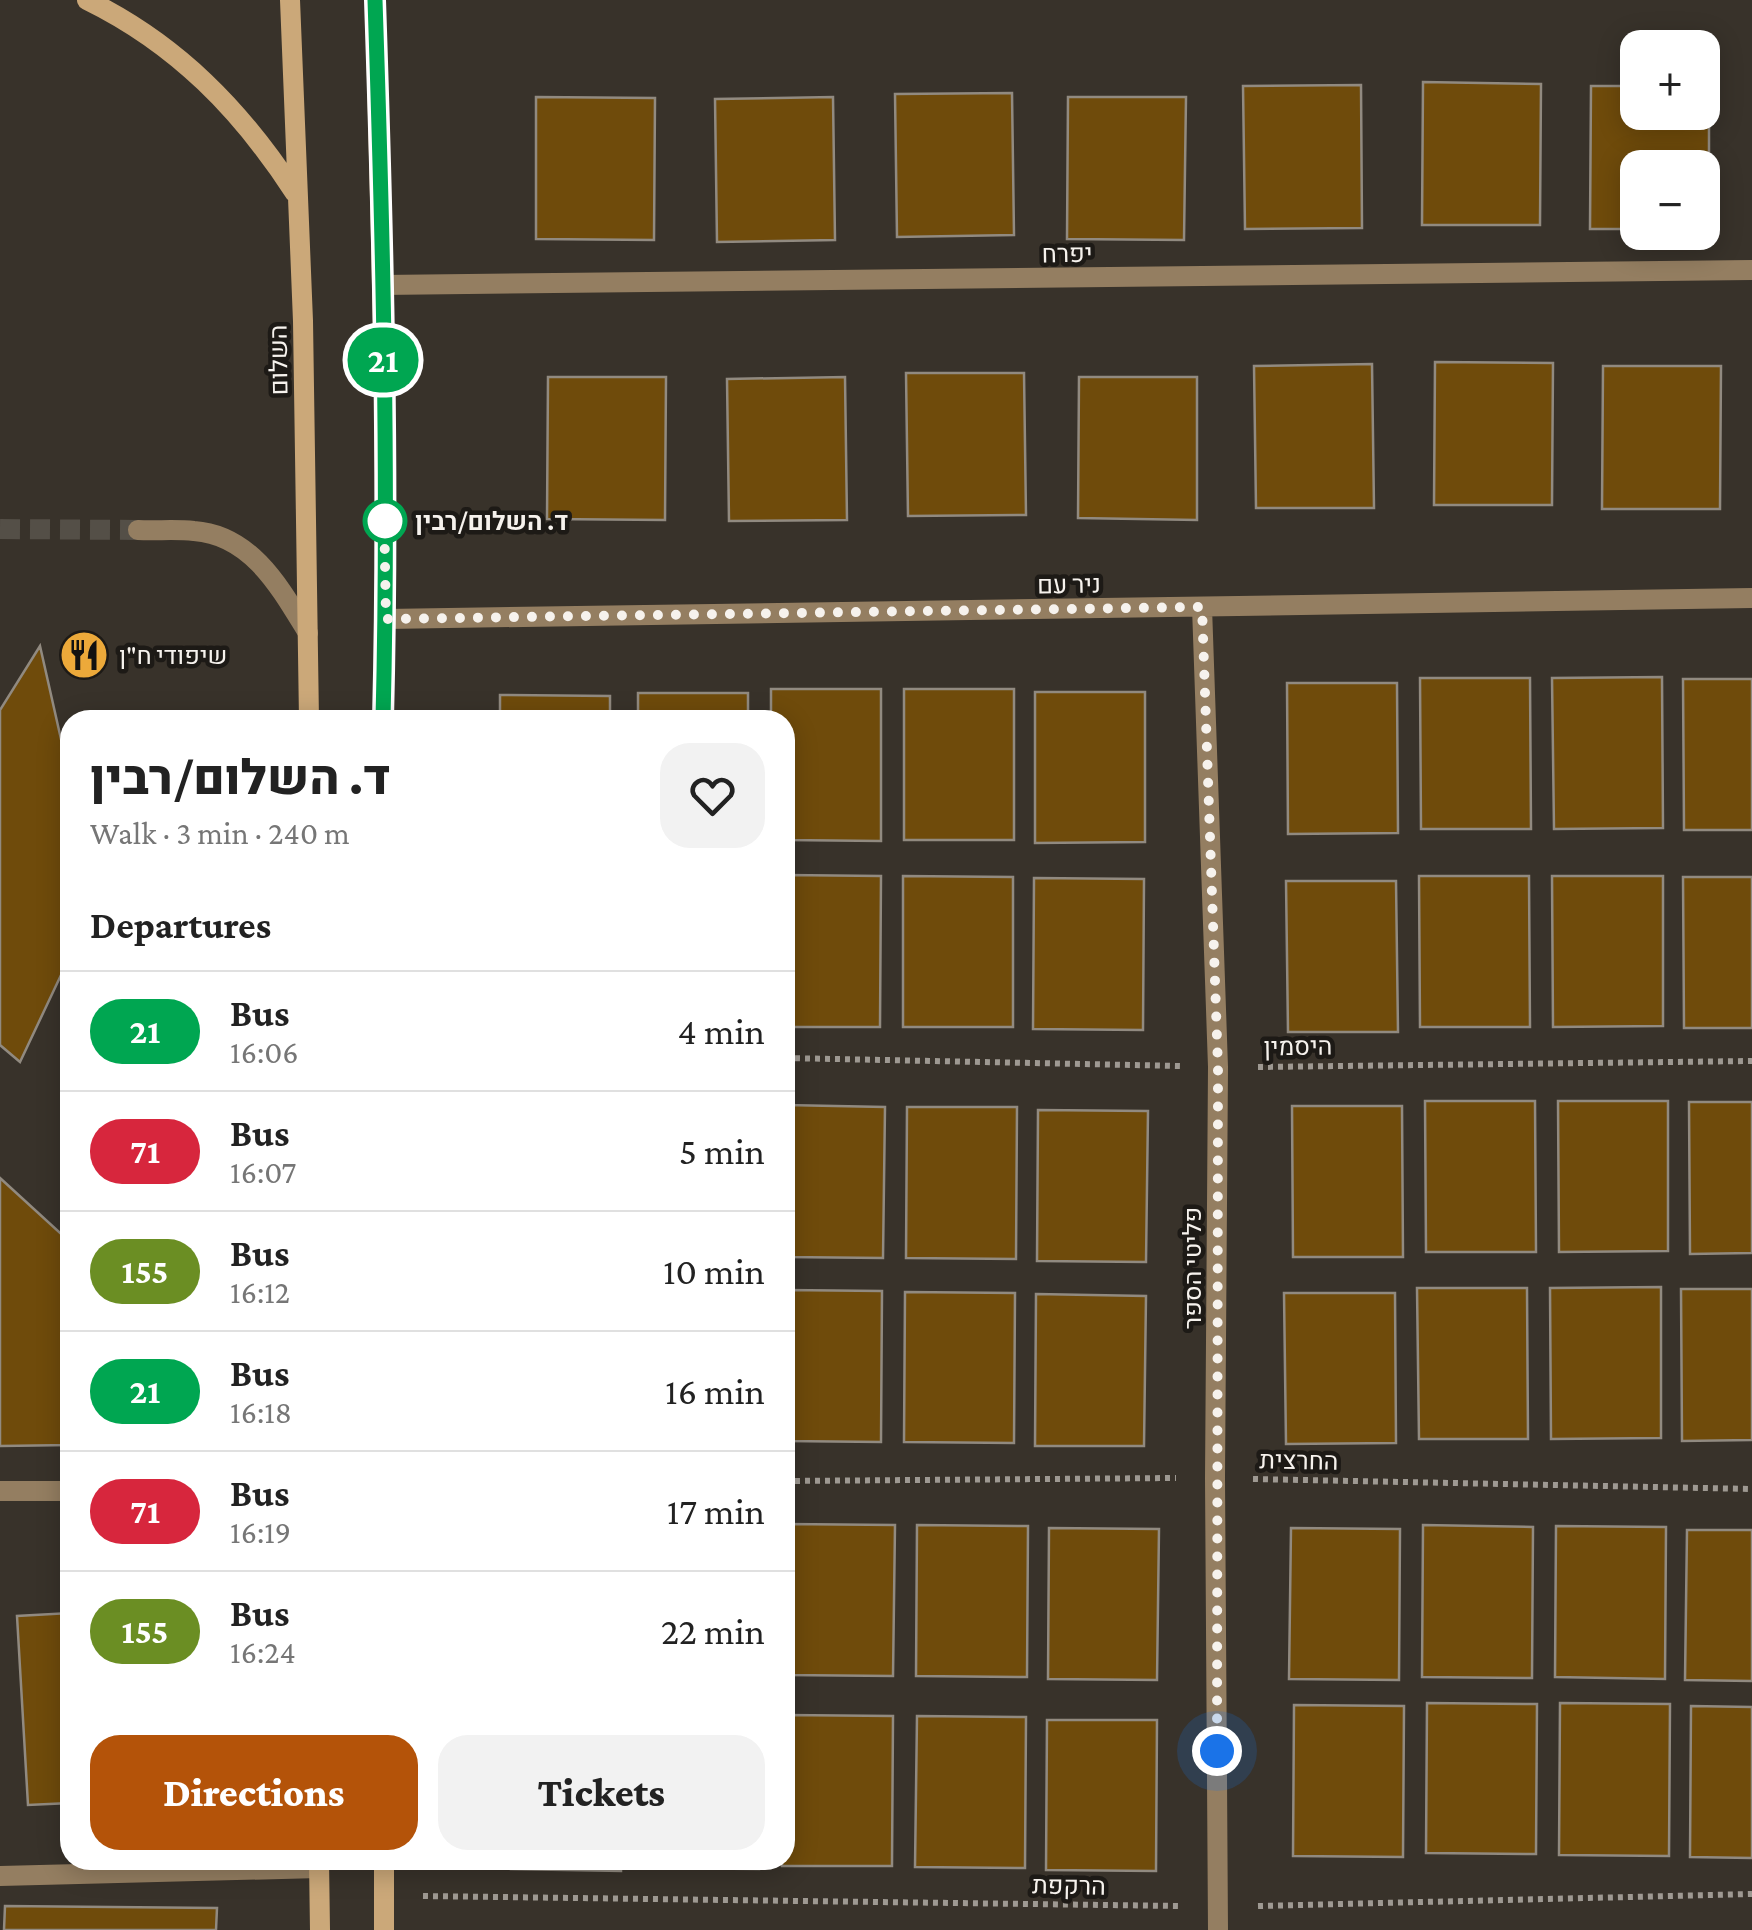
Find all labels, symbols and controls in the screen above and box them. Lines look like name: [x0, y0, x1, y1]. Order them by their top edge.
map controls: [1620, 30, 1720, 250]
button: +: [1620, 30, 1720, 130]
button: −: [1620, 150, 1720, 250]
street label: יפרח: [1041, 240, 1093, 267]
street label: השלום: [264, 324, 293, 396]
line badge: 21: [338, 328, 428, 392]
text: 21: [368, 341, 398, 380]
marker: ד. השלום/רבין: [364, 500, 406, 542]
place label: ד. השלום/רבין: [415, 508, 568, 535]
street label: ניר עם: [1037, 570, 1101, 599]
restaurant icon: שיפודי ח"ן: [58, 629, 110, 681]
place label: שיפודי ח"ן: [119, 642, 227, 669]
button: heart: [660, 743, 765, 848]
text: ד. השלום/רבין: [90, 751, 391, 804]
text: Walk · 3 min · 240 m: [90, 815, 350, 851]
text: Departures: [90, 904, 271, 946]
text: Bus: [230, 992, 289, 1034]
text: 4 min: [678, 1010, 765, 1052]
text: 21: [130, 1012, 160, 1051]
street label: היסמין: [1263, 1032, 1333, 1061]
text: 16:06: [230, 1034, 299, 1070]
text: Bus: [230, 1112, 289, 1154]
text: 5 min: [679, 1130, 765, 1172]
text: 71: [130, 1132, 160, 1171]
text: 16:07: [230, 1154, 296, 1190]
street label: פליטי הספר: [1179, 1207, 1206, 1329]
text: Bus: [230, 1232, 289, 1274]
text: 10 min: [663, 1250, 765, 1292]
text: 155: [122, 1252, 168, 1291]
text: 16:12: [230, 1274, 290, 1310]
text: Bus: [230, 1352, 289, 1394]
text: 16 min: [665, 1370, 765, 1412]
text: 21: [130, 1372, 160, 1411]
text: 16:18: [230, 1394, 292, 1430]
street label: החרצית: [1259, 1446, 1339, 1475]
text: Bus: [230, 1472, 289, 1514]
text: 17 min: [667, 1490, 765, 1532]
text: 71: [130, 1492, 160, 1531]
text: 16:19: [230, 1514, 291, 1550]
text: Bus: [230, 1592, 289, 1634]
text: 22 min: [661, 1610, 765, 1652]
text: 155: [122, 1612, 168, 1651]
text: 16:24: [230, 1634, 296, 1670]
your location: [1192, 1726, 1242, 1776]
button: Directions: [90, 1735, 418, 1850]
button: Tickets: [438, 1735, 765, 1850]
street label: הרקפת: [1032, 1871, 1106, 1900]

